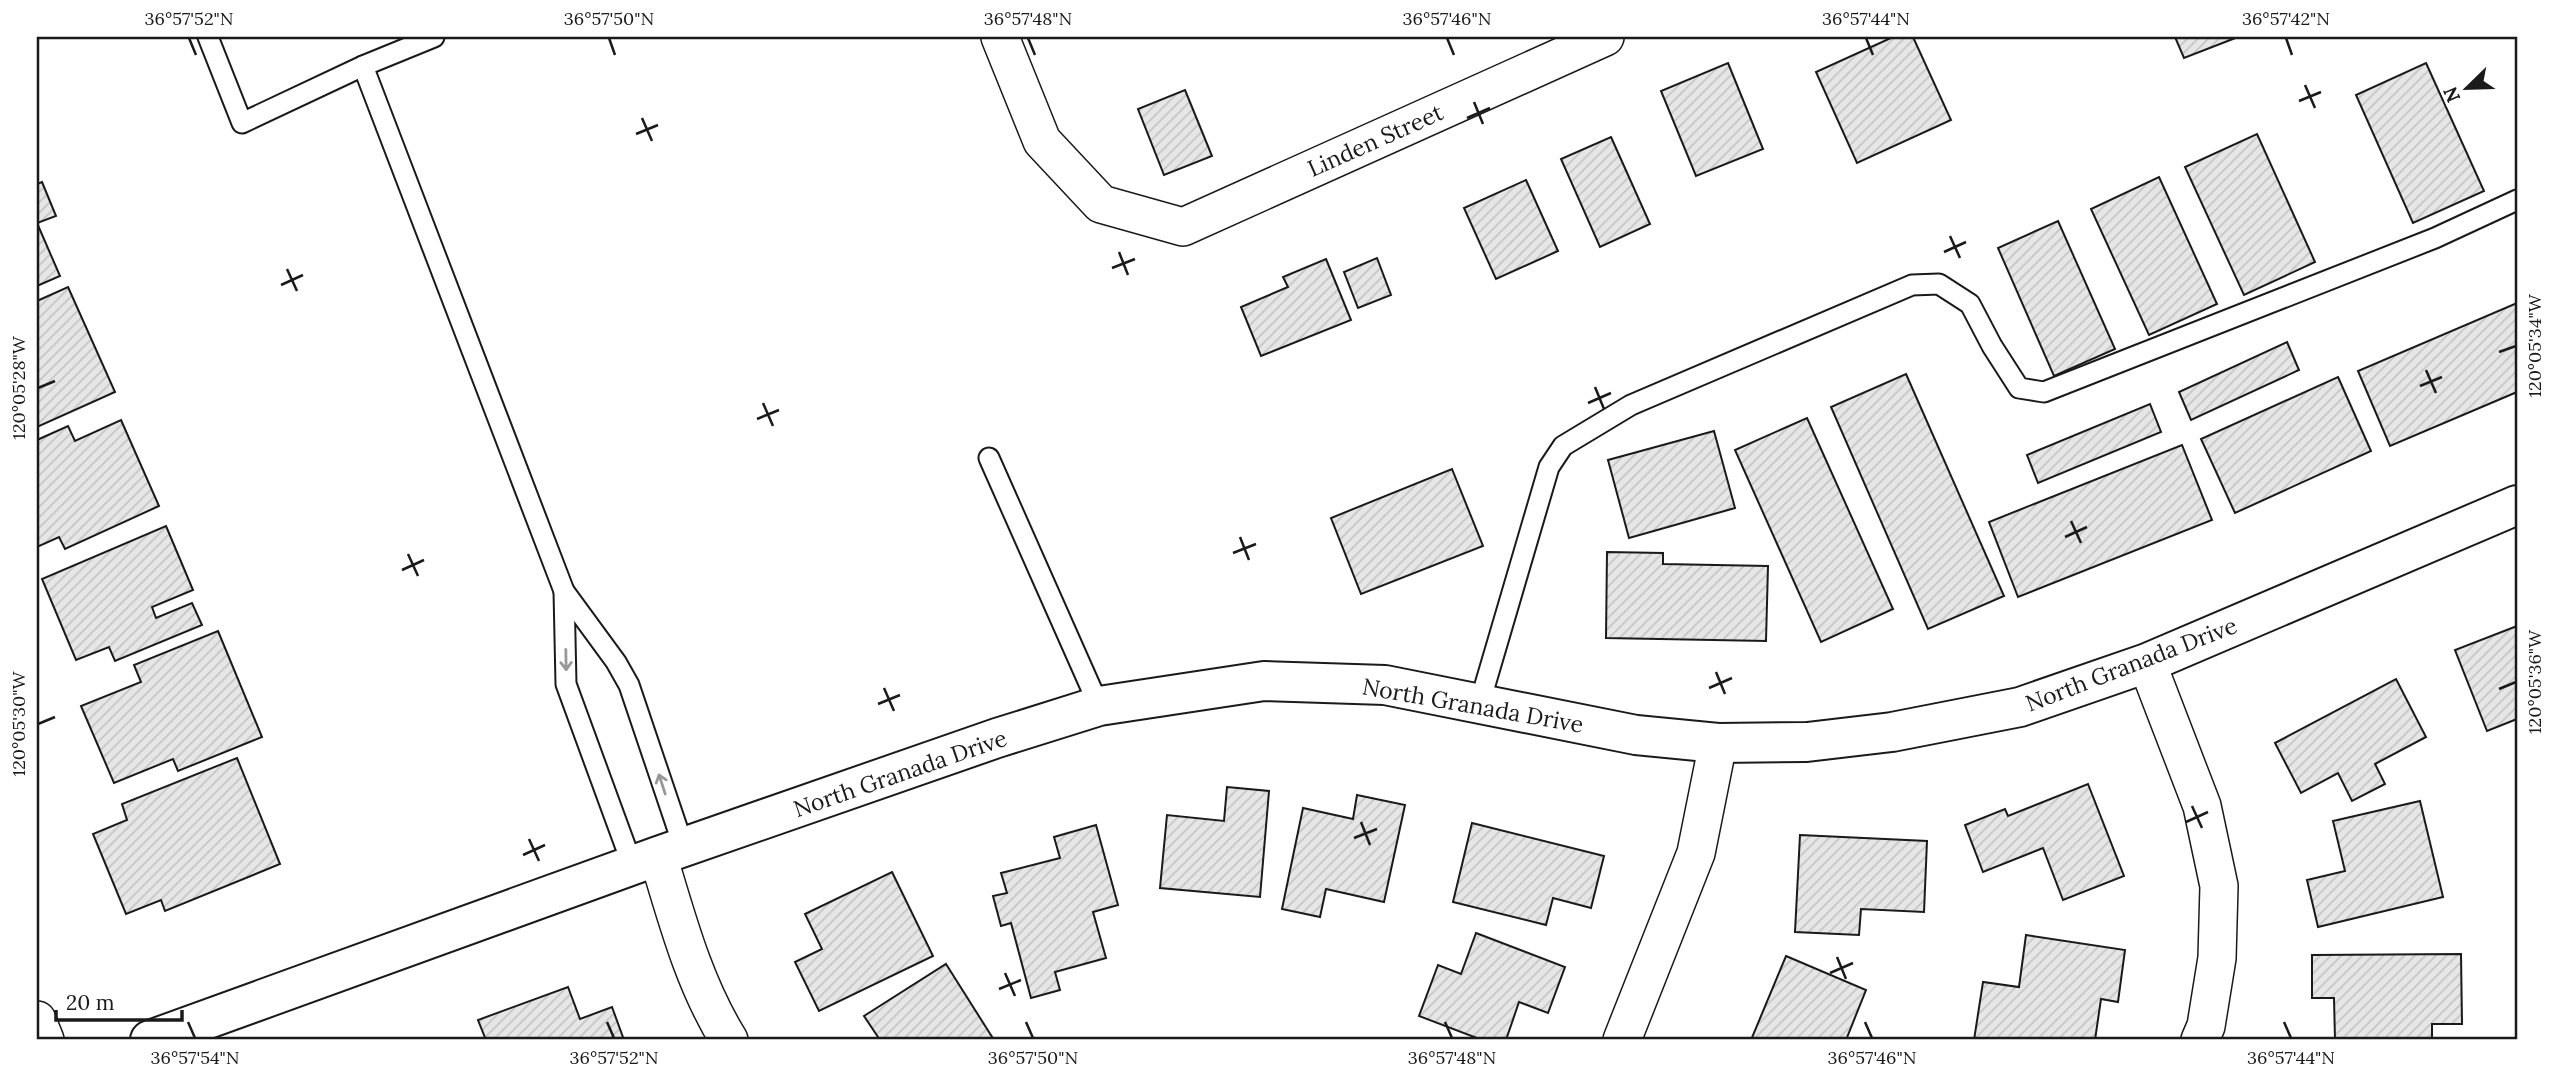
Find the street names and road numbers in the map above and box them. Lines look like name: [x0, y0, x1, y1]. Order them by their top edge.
street label: Linden Street: [1303, 97, 1447, 183]
street label: North Granada Drive: [2021, 610, 2241, 718]
street label: North Granada Drive: [1360, 671, 1586, 739]
street label: North Granada Drive: [789, 723, 1011, 823]

